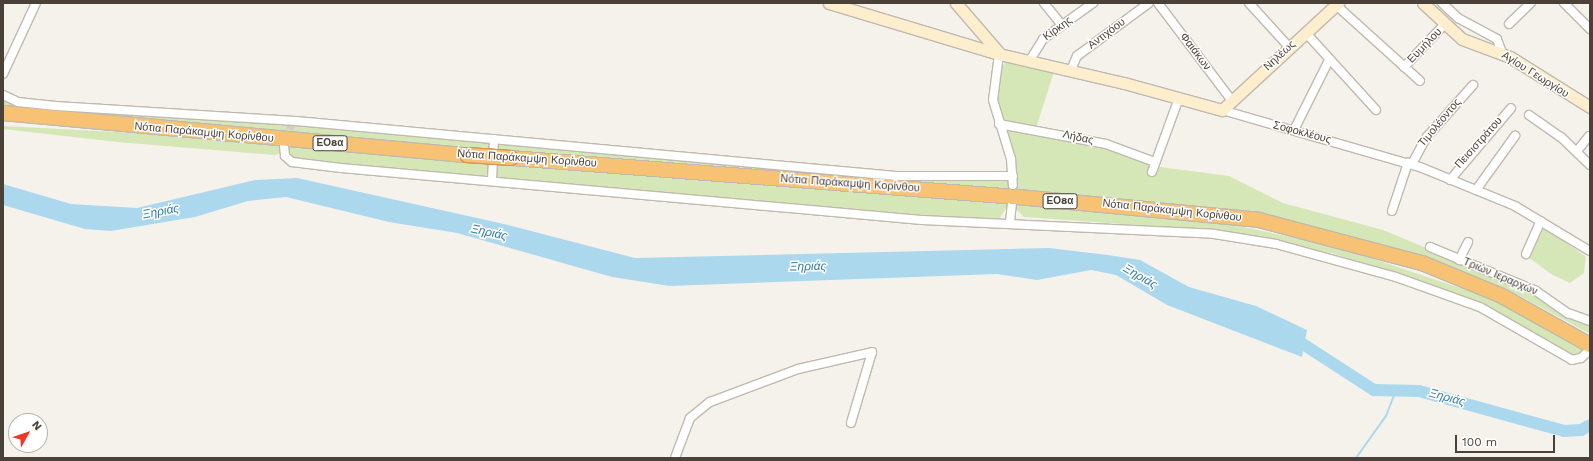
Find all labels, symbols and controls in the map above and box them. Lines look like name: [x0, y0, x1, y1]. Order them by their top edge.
street label: Κίρκης: [1041, 14, 1075, 44]
street label: Αντιχόου: [1086, 16, 1128, 52]
street label: Ευμήλου: [1405, 26, 1445, 66]
street label: Φαιάκων: [1177, 31, 1213, 73]
street label: Νηλέως: [1261, 38, 1299, 74]
street label: Αγίου Γεωργίου: [1499, 49, 1571, 101]
street label: Τιμολέοντος: [1416, 96, 1464, 150]
street label: Πεισιστράτου: [1452, 115, 1506, 171]
street label: Σοφοκλέους: [1272, 119, 1332, 147]
street label: Νότια Παράκαμψη Κορίνθου: [134, 120, 274, 146]
street label: Λήδας: [1061, 128, 1095, 148]
road number: ΕΟ8α: [312, 135, 348, 151]
street label: Νότια Παράκαμψη Κορίνθου: [457, 148, 597, 170]
street label: Νότια Παράκαμψη Κορίνθου: [780, 173, 920, 195]
road number: ΕΟ8α: [1042, 193, 1078, 209]
street label: Νότια Παράκαμψη Κορίνθου: [1102, 197, 1242, 225]
water label: Ξηριάς: [142, 201, 180, 223]
water label: Ξηριάς: [470, 222, 508, 244]
street label: Τριών Ιεραρχών: [1461, 255, 1539, 299]
water label: Ξηριάς: [790, 259, 826, 275]
water label: Ξηριάς: [1121, 262, 1159, 292]
water label: Ξηριάς: [1427, 386, 1467, 410]
north arrow: [8, 413, 48, 453]
text: N: [29, 418, 44, 433]
scale bar: [1457, 427, 1557, 453]
text: 100 m: [1462, 435, 1497, 449]

